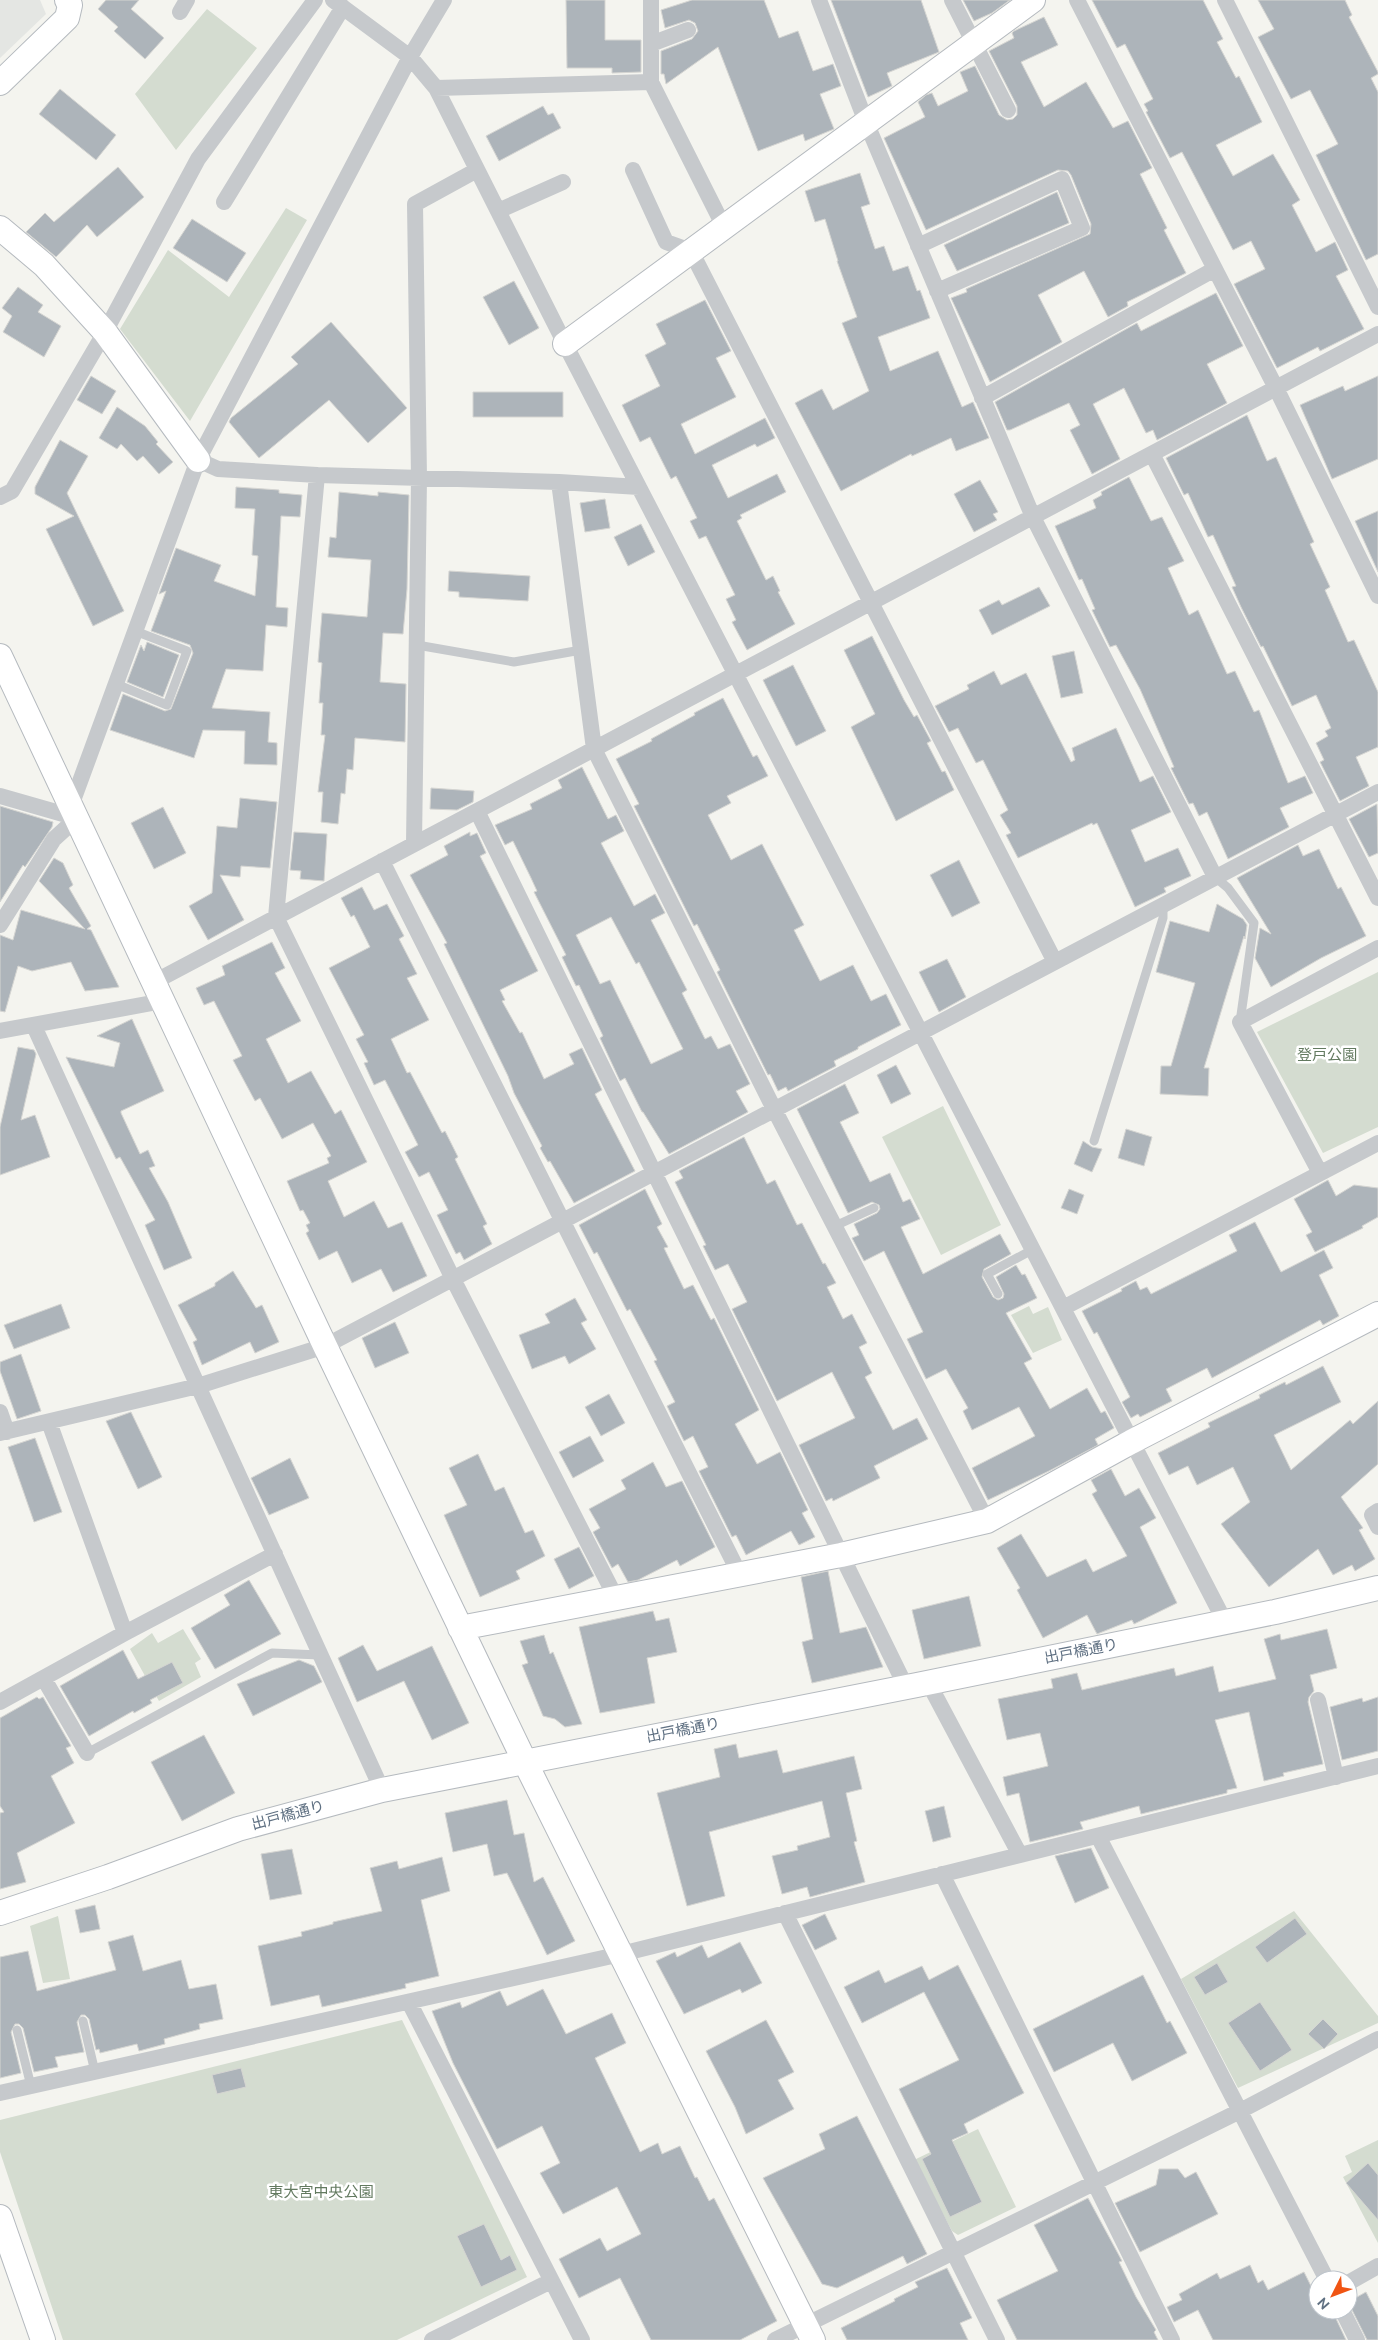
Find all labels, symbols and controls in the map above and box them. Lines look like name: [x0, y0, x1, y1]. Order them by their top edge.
park label: 登戸公園: [1297, 1046, 1357, 1063]
street label: 出戸橋通り: [1042, 1635, 1119, 1666]
street label: 出戸橋通り: [644, 1714, 721, 1745]
street label: 出戸橋通り: [249, 1797, 326, 1832]
park label: 東大宮中央公園: [268, 2183, 374, 2200]
north arrow: [1308, 2270, 1358, 2320]
text: N: [1314, 2294, 1333, 2313]

